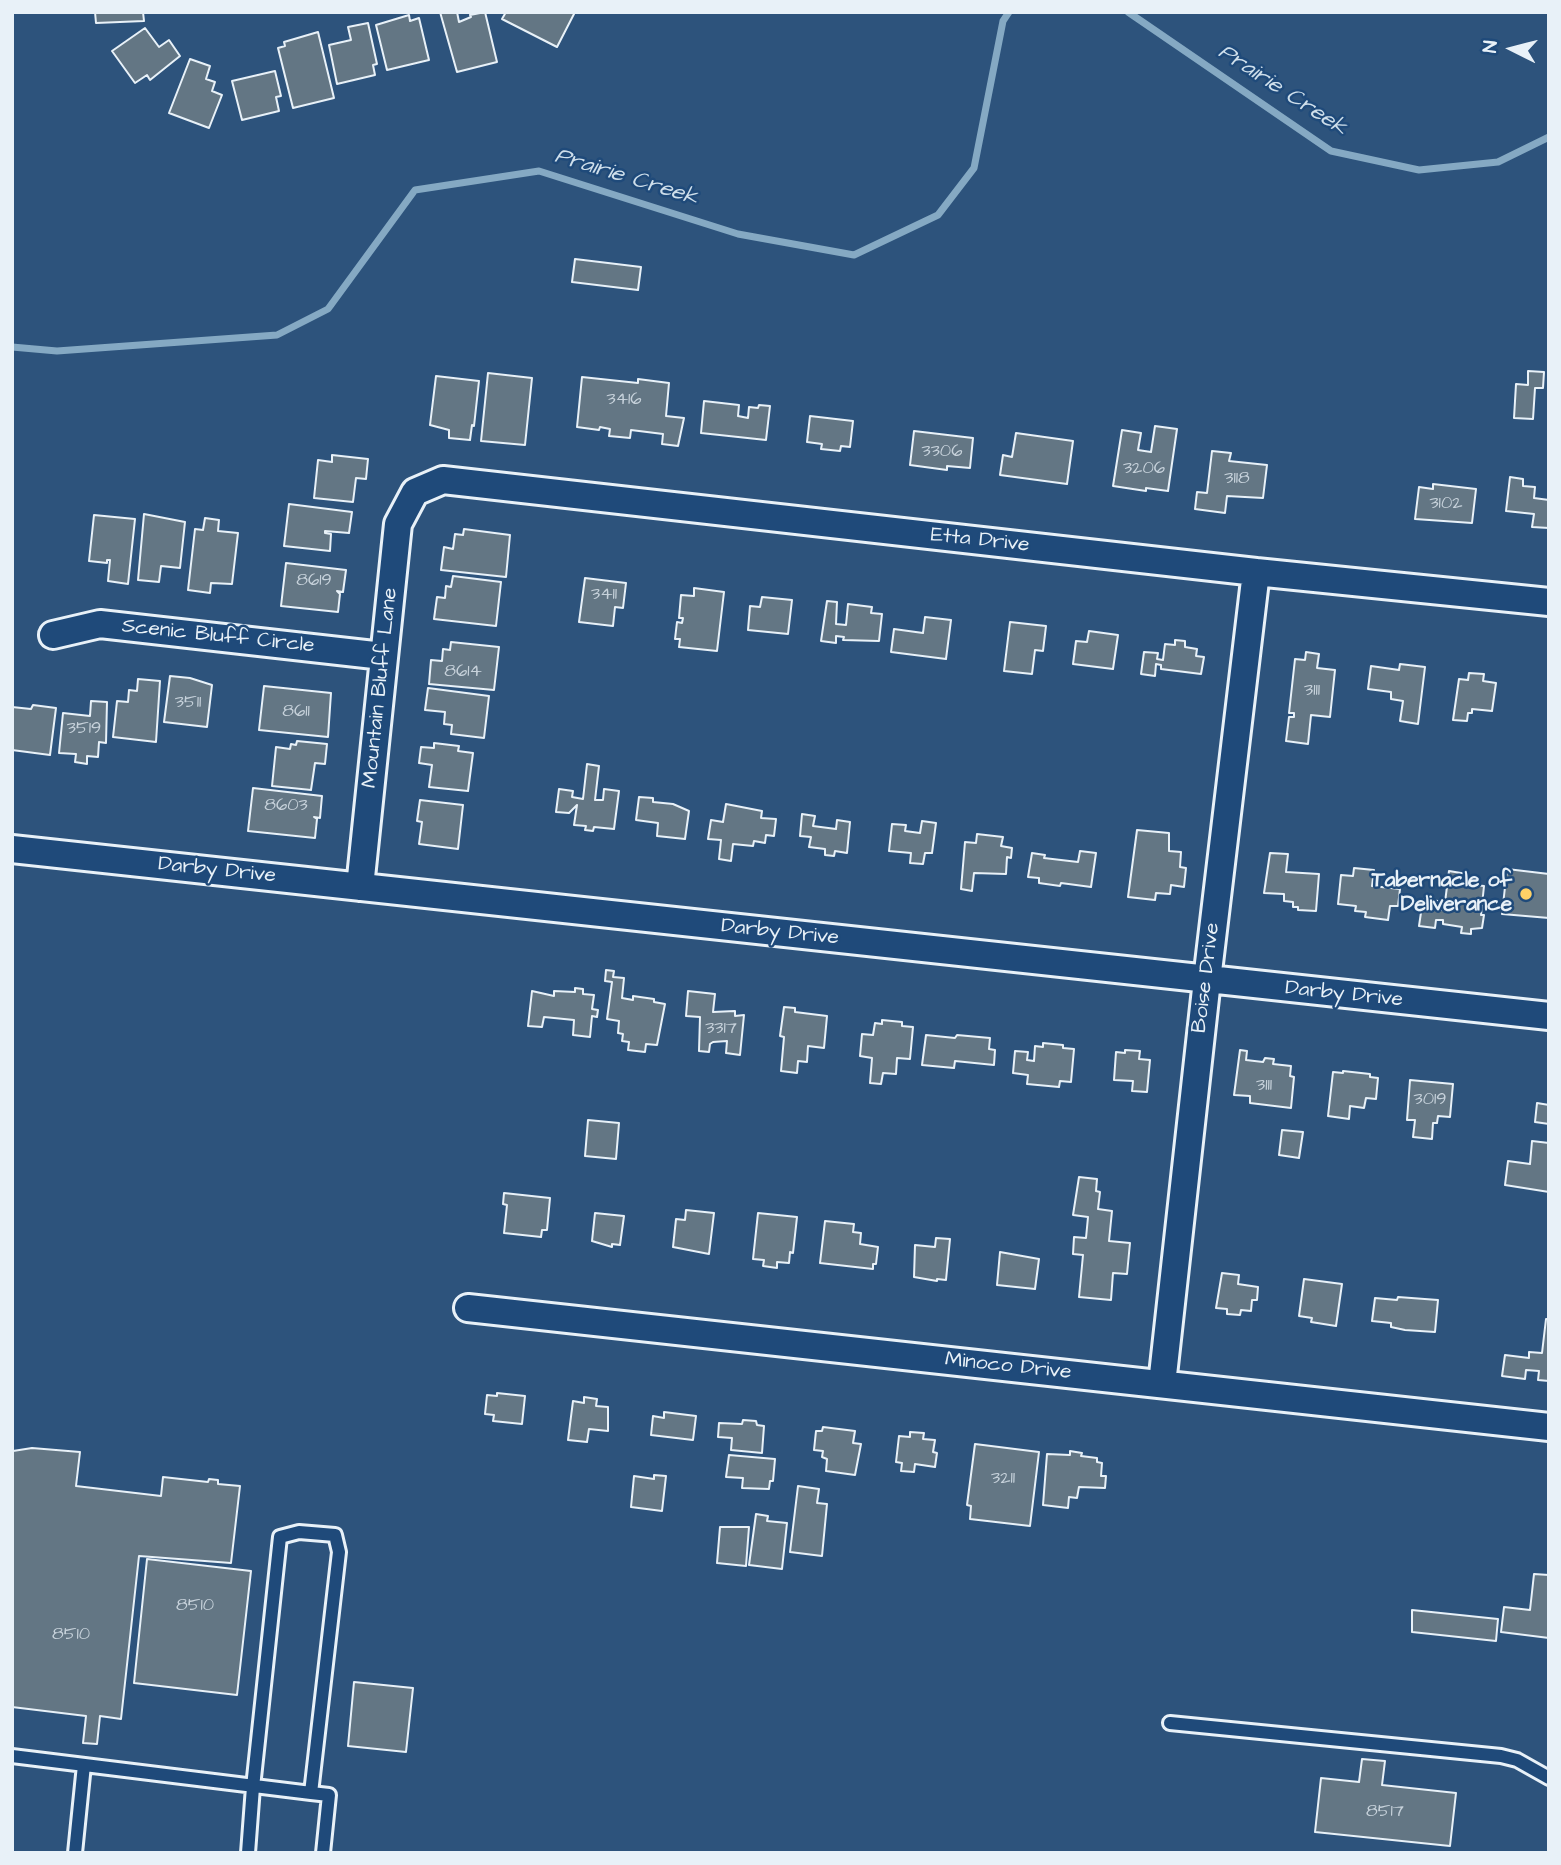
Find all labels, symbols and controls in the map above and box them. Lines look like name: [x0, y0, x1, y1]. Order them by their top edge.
north arrow: [1477, 14, 1547, 84]
water label: Prairie Creek: [1212, 39, 1352, 143]
text: N: [1477, 39, 1505, 54]
water label: Prairie Creek: [551, 143, 701, 213]
house number: 3416: [607, 389, 641, 411]
house number: 3306: [922, 441, 962, 463]
house number: 3206: [1123, 458, 1165, 480]
house number: 3118: [1224, 468, 1250, 490]
house number: 3102: [1429, 493, 1463, 515]
street label: Etta Drive: [929, 523, 1031, 559]
house number: 8619: [296, 570, 332, 592]
house number: 3411: [591, 584, 617, 606]
street label: Mountain Bluff Lane: [358, 587, 404, 789]
street label: Scenic Bluff Circle: [121, 614, 315, 660]
house number: 8614: [444, 661, 482, 683]
house number: 3111: [1304, 680, 1320, 702]
house number: 3511: [175, 692, 201, 714]
house number: 8611: [282, 701, 310, 723]
house number: 3519: [67, 718, 101, 740]
house number: 8603: [264, 795, 308, 817]
street label: Darby Drive: [157, 852, 277, 890]
place label: Tabernacle of Deliverance: [1372, 869, 1512, 919]
marker: Tabernacle of Deliverance: [1518, 886, 1534, 902]
street label: Darby Drive: [720, 914, 840, 952]
street label: Boise Drive: [1188, 921, 1226, 1035]
street label: Darby Drive: [1284, 976, 1404, 1014]
house number: 3317: [705, 1018, 737, 1040]
house number: 3111: [1256, 1075, 1272, 1097]
house number: 3019: [1413, 1089, 1447, 1111]
street label: Minoco Drive: [944, 1348, 1072, 1386]
house number: 3211: [991, 1468, 1015, 1490]
house number: 8510: [176, 1595, 214, 1617]
house number: 8510: [52, 1624, 90, 1646]
house number: 8517: [1366, 1801, 1404, 1823]

